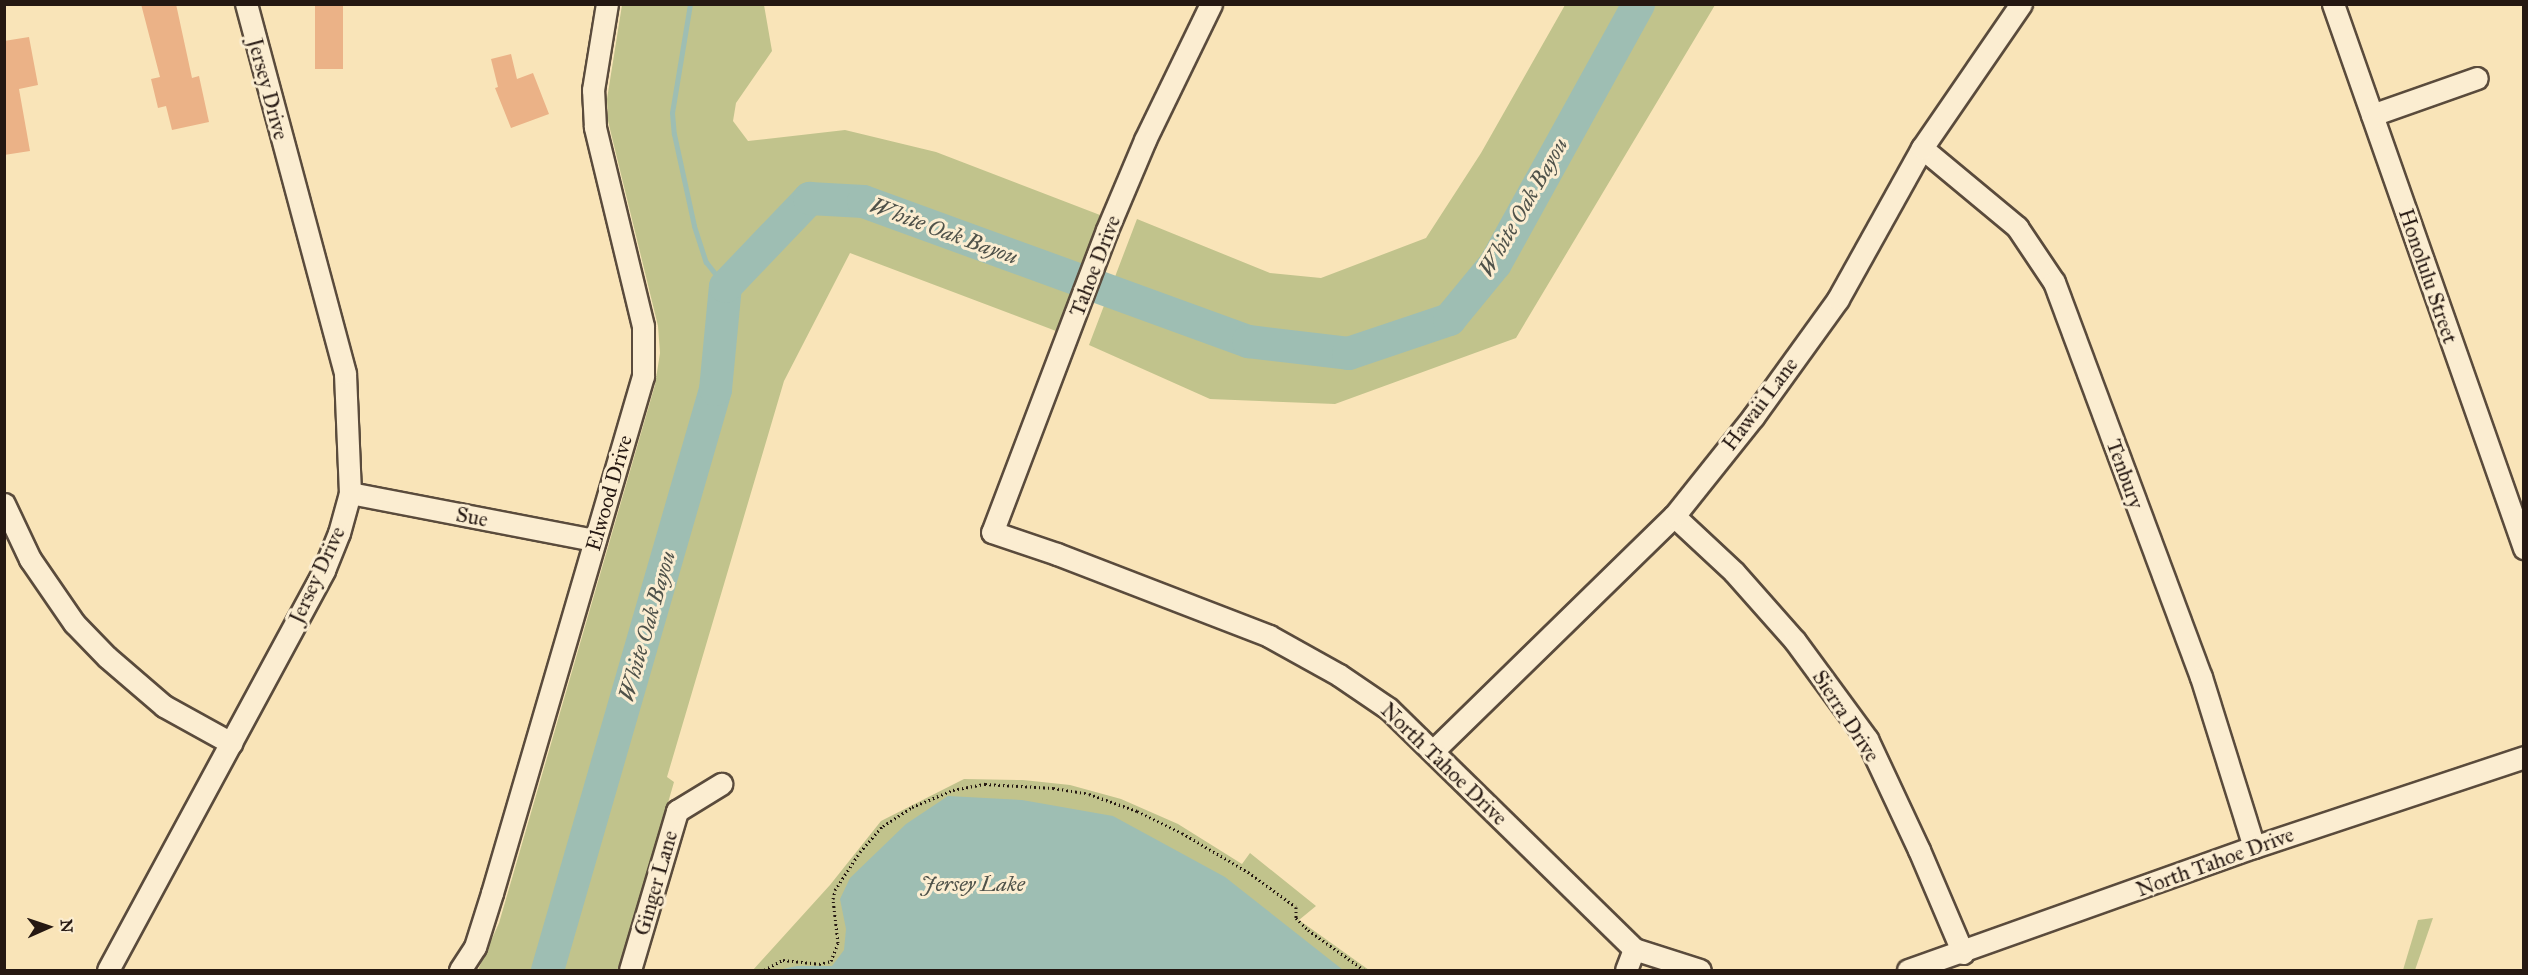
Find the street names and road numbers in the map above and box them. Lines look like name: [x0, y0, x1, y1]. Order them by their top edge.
street label: Jersey Drive: [242, 36, 294, 142]
street label: Honolulu Street: [2393, 205, 2463, 347]
street label: Tahoe Drive: [1064, 212, 1126, 320]
street label: Hawaii Lane: [1717, 352, 1803, 456]
street label: Elwood Drive: [580, 432, 638, 554]
street label: Tenbury: [2101, 436, 2149, 512]
street label: Sue: [454, 502, 490, 532]
street label: Jersey Drive: [284, 523, 350, 627]
street label: Sierra Drive: [1807, 665, 1885, 767]
street label: North Tahoe Drive: [1376, 697, 1512, 831]
street label: North Tahoe Drive: [2133, 822, 2297, 902]
street label: Ginger Lane: [629, 828, 683, 938]

